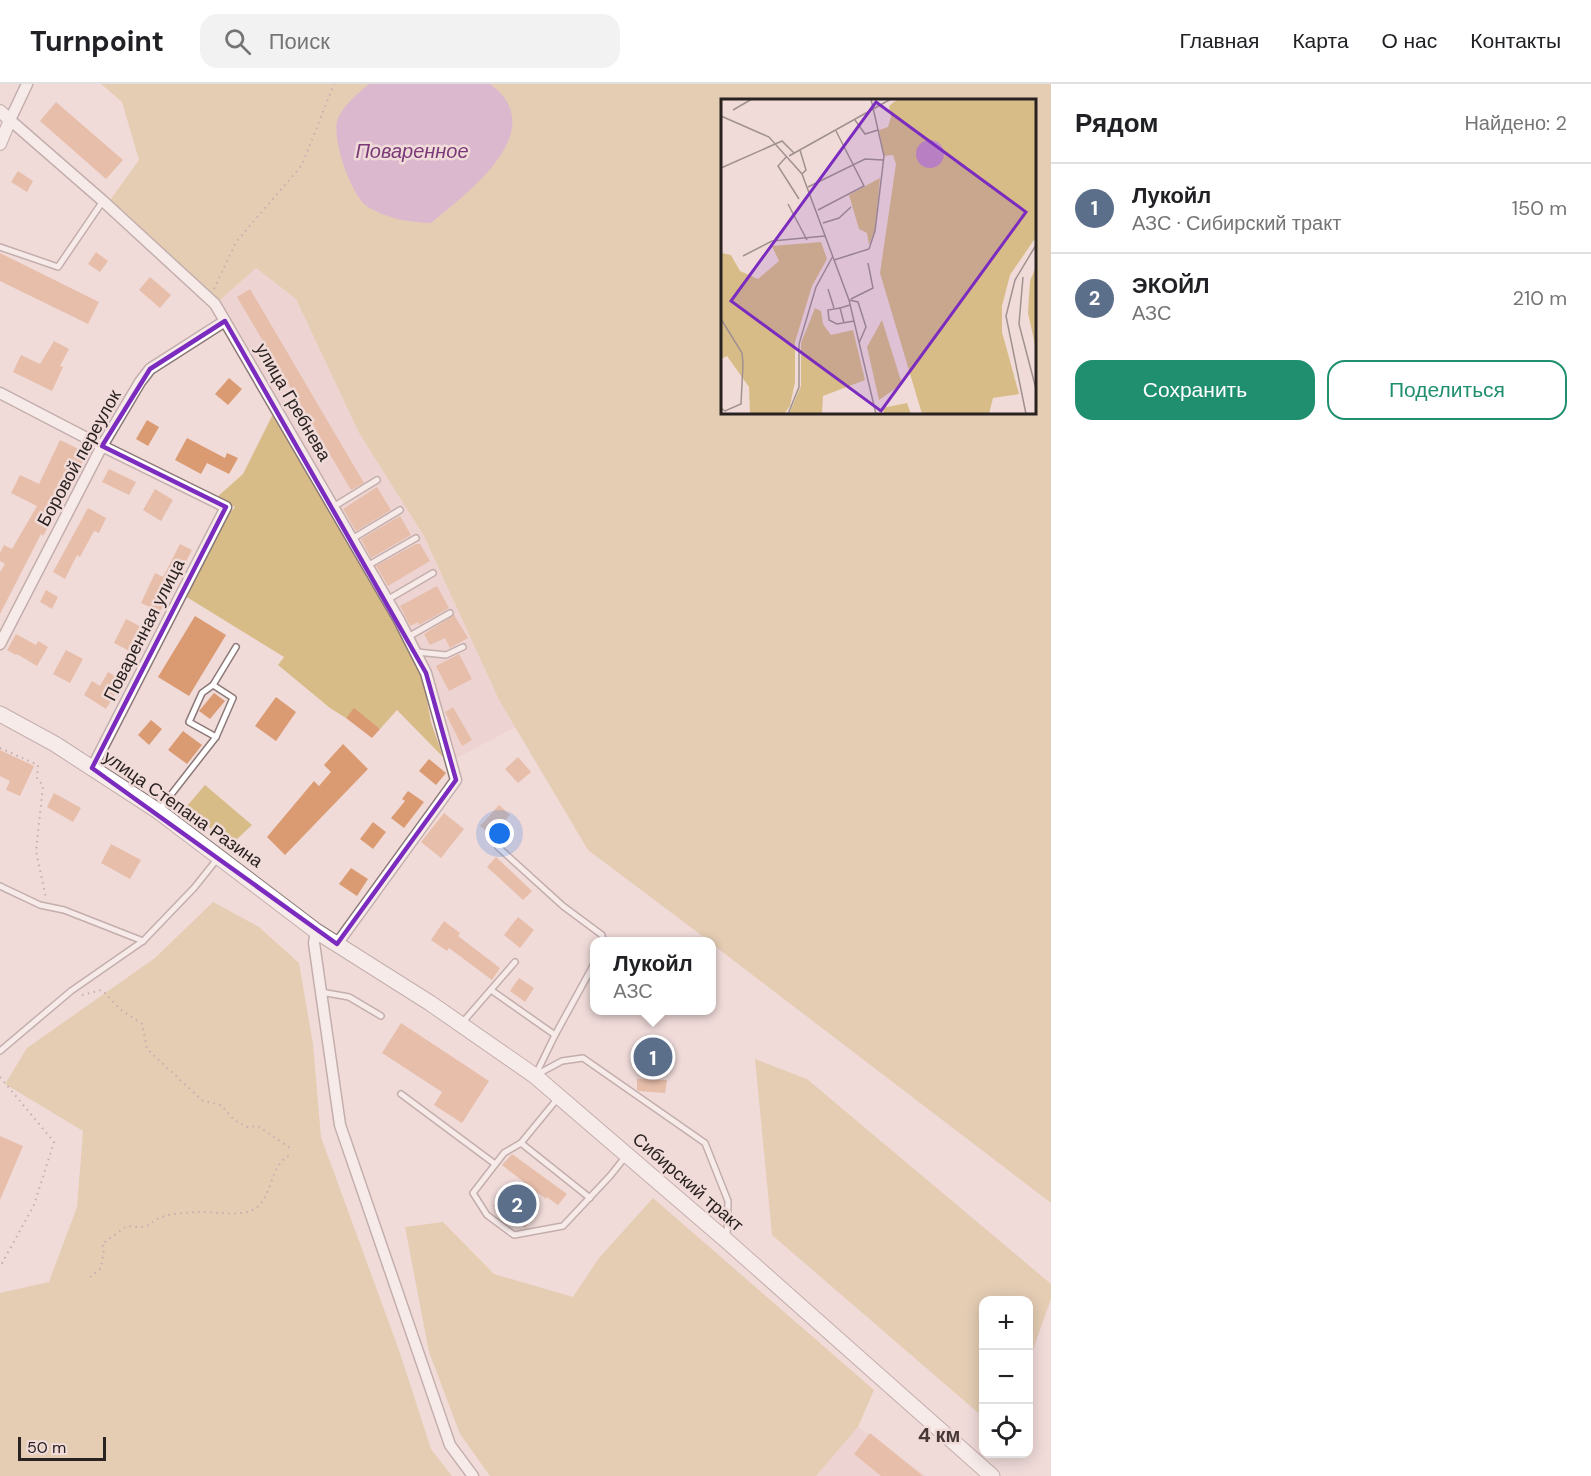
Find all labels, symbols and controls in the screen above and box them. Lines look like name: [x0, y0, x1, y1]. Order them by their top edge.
search box: [200, 14, 620, 68]
text: Turnpoint: [30, 23, 164, 60]
icon: search: [221, 25, 254, 58]
text: Поиск: [269, 27, 330, 56]
text: Главная: [1179, 27, 1259, 55]
text: Карта: [1292, 27, 1349, 55]
text: О нас: [1382, 27, 1437, 55]
text: Контакты: [1470, 27, 1561, 55]
inset map: [721, 99, 1036, 414]
text: Рядом: [1075, 106, 1158, 140]
text: Найдено: 2: [1464, 110, 1567, 136]
water label: Поваренное: [355, 138, 469, 164]
text: Лукойл: [1132, 181, 1211, 210]
text: 1: [1091, 195, 1098, 221]
text: 150 m: [1512, 195, 1567, 221]
text: АЗС · Сибирский тракт: [1132, 210, 1341, 236]
text: ЭКОЙЛ: [1132, 271, 1209, 300]
text: 2: [1089, 285, 1100, 311]
text: 210 m: [1512, 285, 1567, 311]
text: АЗС: [1132, 300, 1171, 326]
street label: улица Гребнева: [249, 339, 337, 466]
button: Сохранить: [1075, 360, 1315, 420]
button: Поделиться: [1327, 360, 1567, 420]
street label: Боровой переулок: [31, 385, 127, 531]
street label: Поваренная улица: [98, 554, 191, 705]
street label: улица Степана Разина: [99, 745, 268, 874]
your location: [485, 819, 514, 848]
popup: [590, 937, 716, 1015]
text: Лукойл: [613, 949, 693, 978]
text: АЗС: [613, 978, 653, 1004]
pin: 1: [634, 1034, 672, 1080]
street label: Сибирский тракт: [627, 1127, 749, 1237]
pin: 2: [498, 1182, 536, 1226]
map controls: [979, 1296, 1033, 1458]
button: +: [979, 1296, 1033, 1350]
button: −: [979, 1350, 1033, 1404]
button: locate: [979, 1404, 1033, 1458]
district label: 4 км: [918, 1422, 960, 1448]
scale bar: [18, 1434, 106, 1462]
text: 50 m: [27, 1437, 66, 1458]

